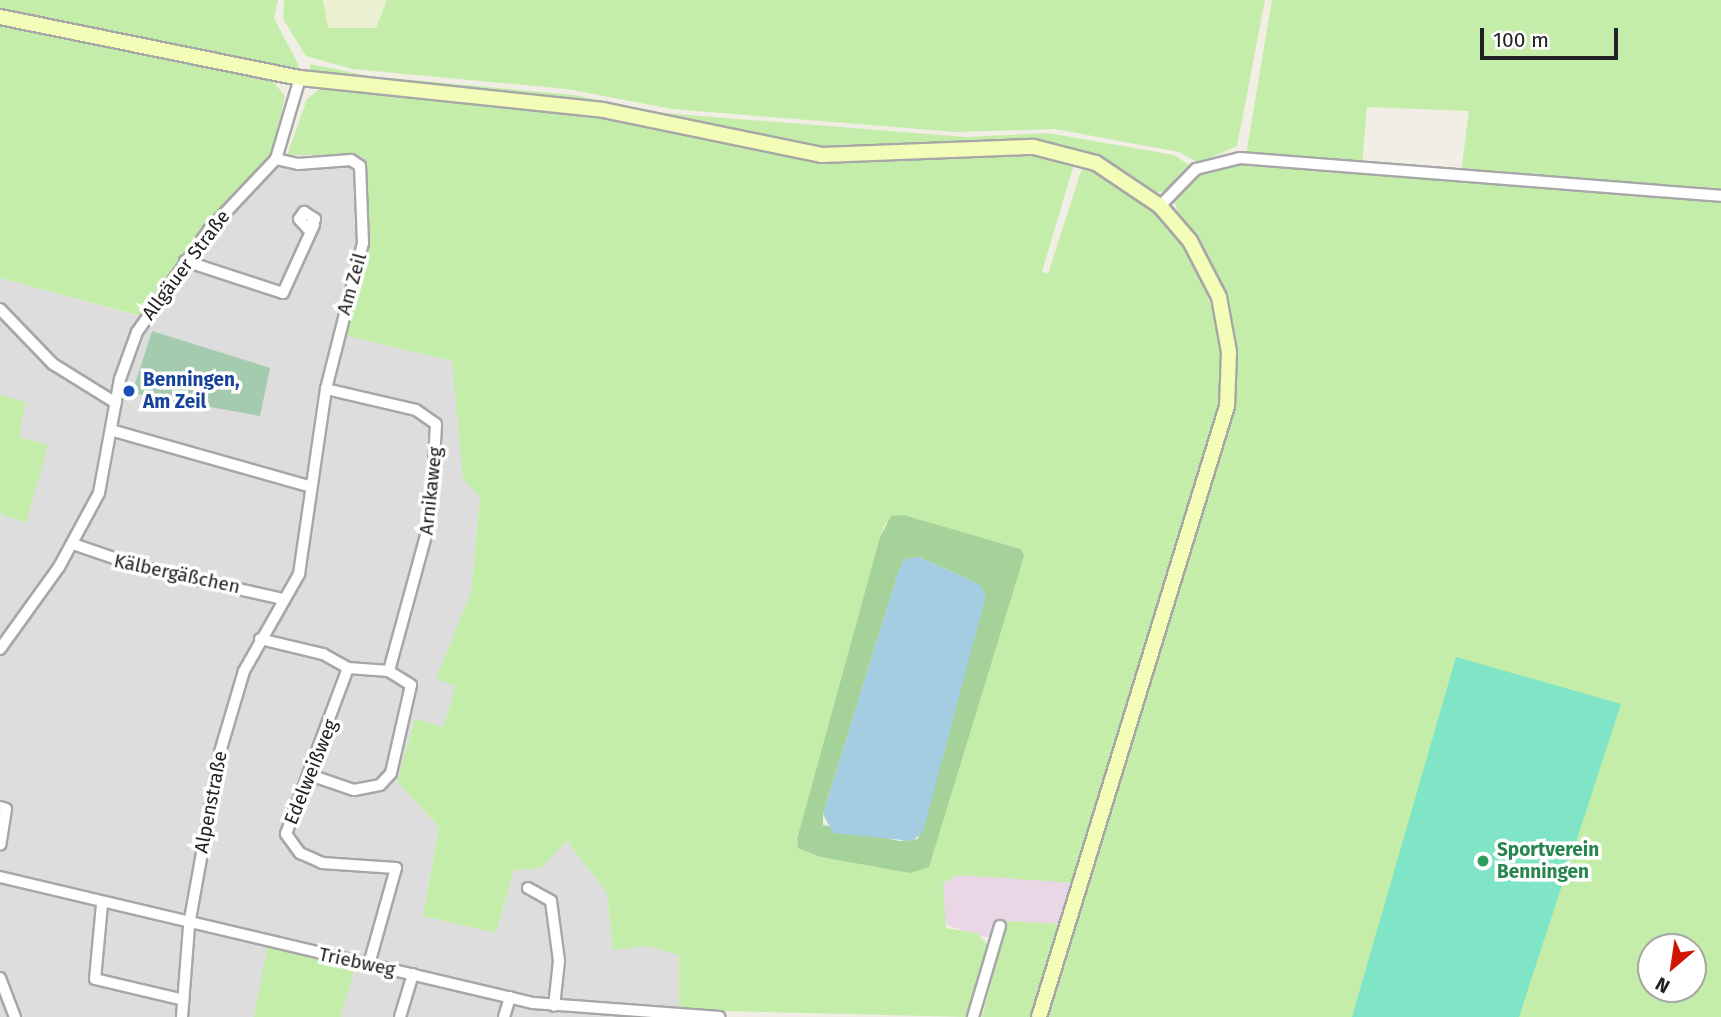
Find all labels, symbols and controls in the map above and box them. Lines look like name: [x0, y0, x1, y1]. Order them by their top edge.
scale bar: [1483, 14, 1621, 58]
text: 100 m: [1493, 27, 1549, 53]
street label: Allgäuer Straße: [137, 206, 235, 324]
street label: Am Zeil: [332, 251, 372, 317]
place label: Benningen, Am Zeil: [143, 369, 240, 413]
marker: Benningen, Am Zeil: [121, 383, 137, 399]
street label: Arnikaweg: [415, 446, 447, 536]
street label: Kälbergäßchen: [112, 550, 242, 598]
street label: Edelweißweg: [280, 716, 342, 828]
street label: Alpenstraße: [190, 749, 232, 855]
place label: Sportverein Benningen: [1497, 839, 1599, 883]
marker: Sportverein Benningen: [1475, 853, 1491, 869]
north arrow: [1637, 933, 1707, 1003]
street label: Triebweg: [317, 943, 397, 981]
text: N: [1651, 972, 1674, 998]

